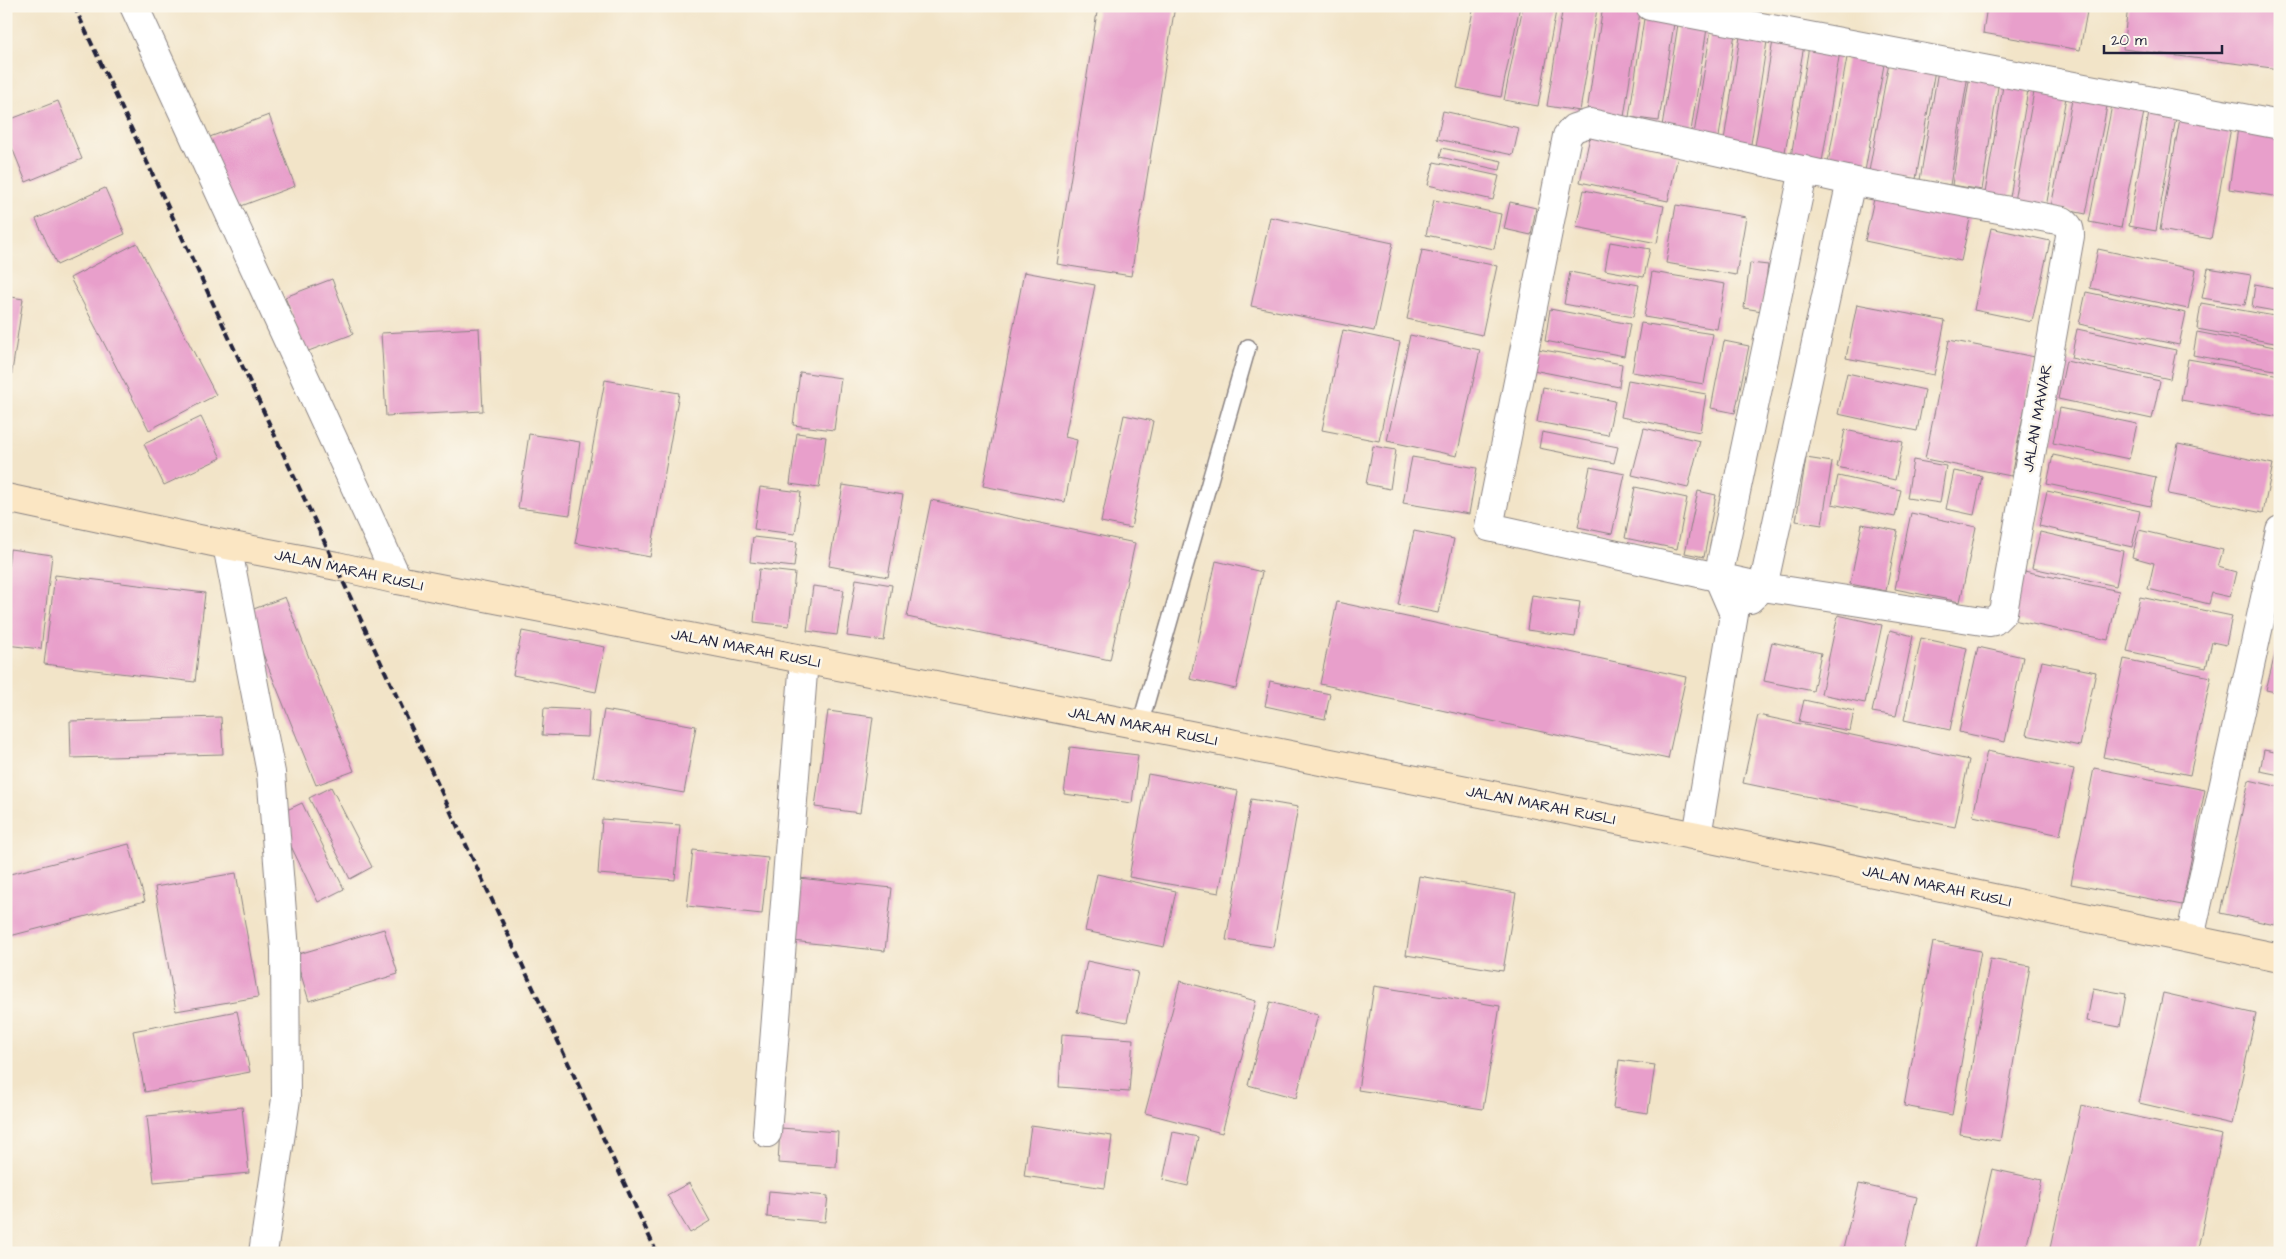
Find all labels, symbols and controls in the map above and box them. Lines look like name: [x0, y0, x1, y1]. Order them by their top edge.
scale bar: [2104, 22, 2221, 54]
text: 20 m: [2111, 30, 2147, 51]
street label: JALAN MAWAR: [2018, 362, 2057, 474]
street label: JALAN MARAH RUSLI: [272, 544, 425, 597]
street label: JALAN MARAH RUSLI: [669, 624, 822, 673]
street label: JALAN MARAH RUSLI: [1066, 702, 1219, 751]
street label: JALAN MARAH RUSLI: [1464, 781, 1617, 830]
street label: JALAN MARAH RUSLI: [1860, 860, 2013, 913]

